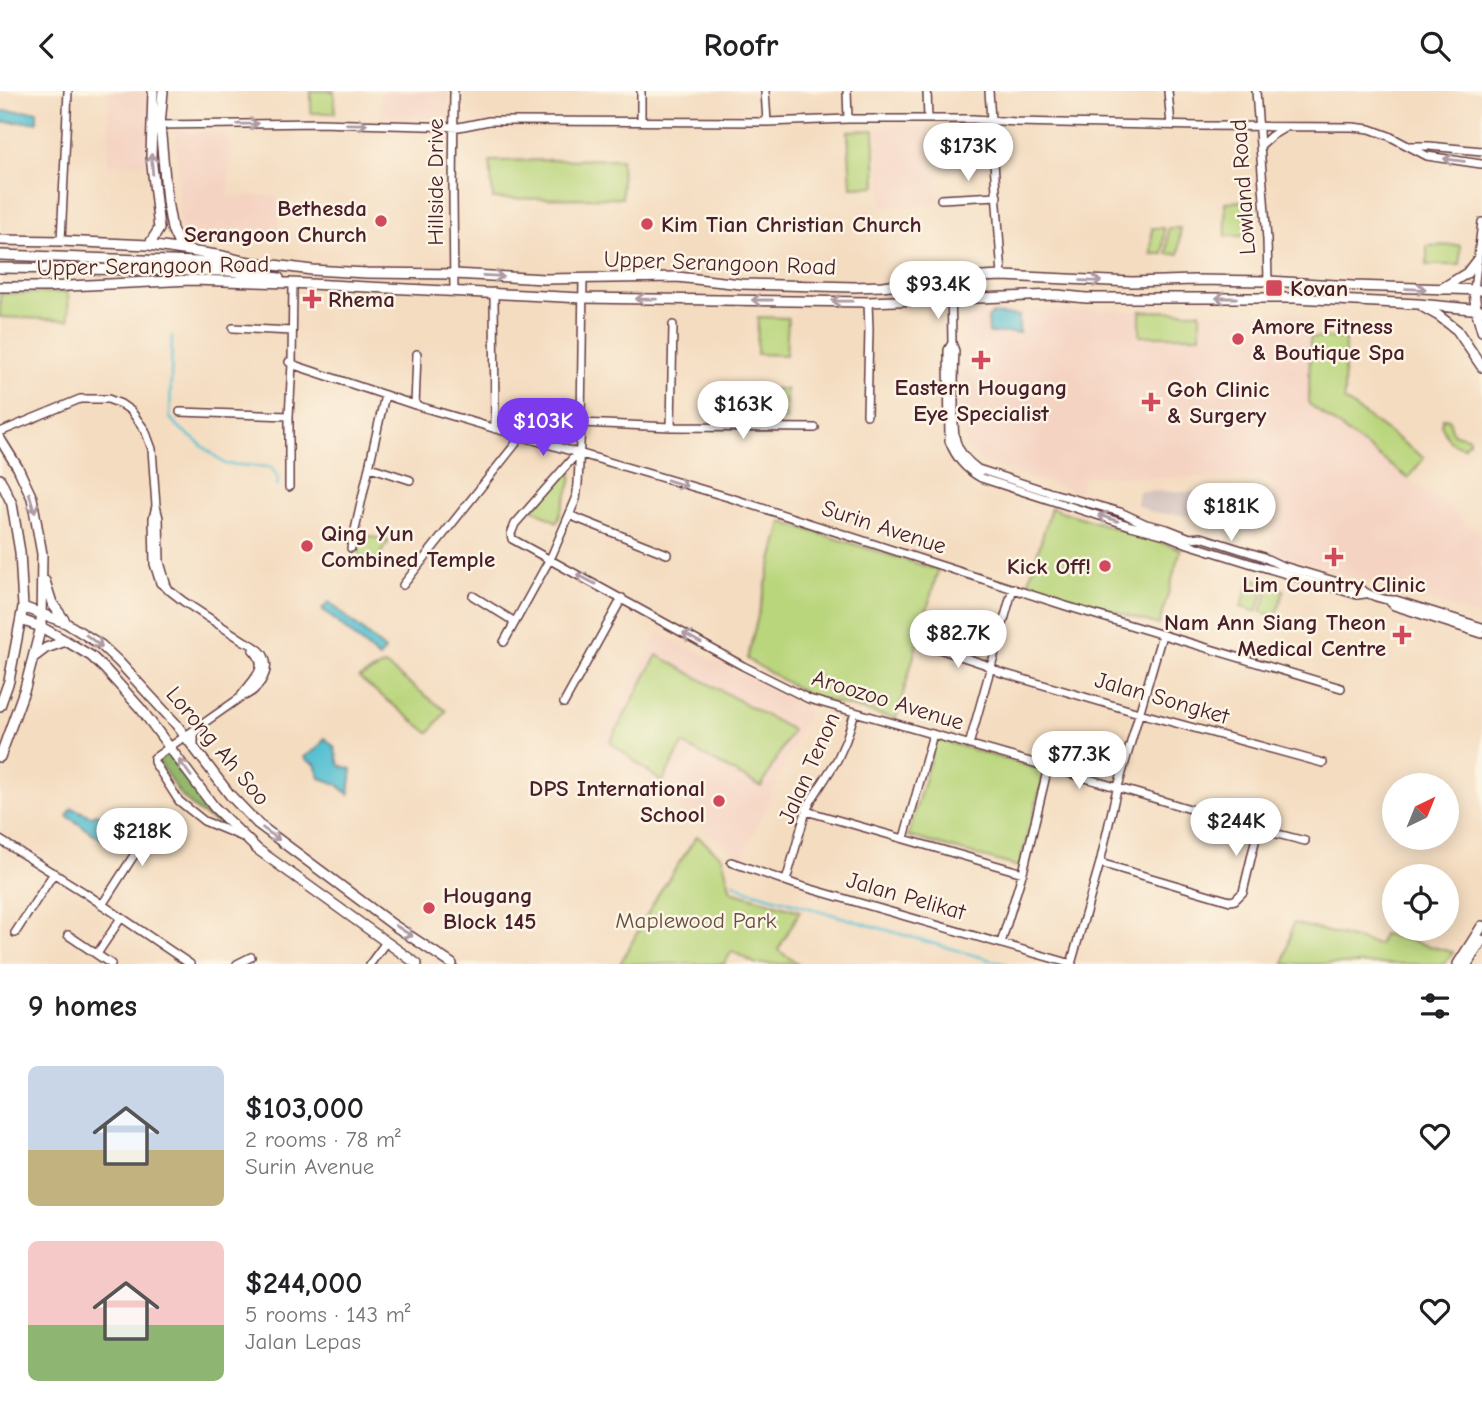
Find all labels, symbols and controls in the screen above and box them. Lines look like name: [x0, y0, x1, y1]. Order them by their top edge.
icon: back: [28, 27, 66, 65]
text: Roofr: [704, 27, 778, 64]
icon: search: [1416, 27, 1454, 65]
one-way arrow: [236, 117, 259, 131]
one-way arrow: [346, 117, 369, 131]
street label: Hillside Drive: [422, 118, 449, 246]
street label: Lowland Road: [1225, 118, 1261, 256]
pin: $173K: [919, 123, 1017, 183]
text: $173K: [939, 132, 997, 159]
one-way arrow: [145, 153, 158, 175]
one-way arrow: [1443, 153, 1466, 166]
place label: Bethesda Serangoon Church: [184, 195, 367, 248]
place label: Kim Tian Christian Church: [661, 211, 922, 238]
marker: Bethesda Serangoon Church: [373, 213, 389, 229]
marker: Kim Tian Christian Church: [639, 216, 655, 232]
street label: Upper Serangoon Road: [603, 245, 837, 281]
street label: Upper Serangoon Road: [36, 250, 270, 282]
pin: $93.4K: [881, 261, 995, 321]
one-way arrow: [481, 270, 504, 283]
text: $93.4K: [905, 270, 971, 297]
one-way arrow: [1080, 274, 1103, 287]
place label: Kovan: [1290, 275, 1348, 302]
marker: Kovan: [1264, 278, 1284, 298]
one-way arrow: [1404, 282, 1427, 296]
place label: Rhema: [328, 286, 395, 313]
marker: Rhema: [302, 289, 322, 309]
one-way arrow: [1214, 291, 1237, 305]
one-way arrow: [635, 292, 658, 306]
one-way arrow: [751, 293, 774, 307]
one-way arrow: [830, 294, 853, 308]
place label: Amore Fitness & Boutique Spa: [1252, 313, 1405, 366]
marker: Amore Fitness & Boutique Spa: [1230, 331, 1246, 347]
marker: Eastern Hougang Eye Specialist: [971, 350, 991, 370]
place label: Eastern Hougang Eye Specialist: [895, 374, 1067, 427]
place label: Goh Clinic & Surgery: [1167, 376, 1269, 429]
pin: $163K: [694, 381, 792, 441]
text: $163K: [713, 390, 773, 417]
marker: Goh Clinic & Surgery: [1141, 392, 1161, 412]
pin: $103K: [494, 399, 592, 458]
text: $103K: [513, 407, 573, 434]
one-way arrow: [666, 478, 688, 490]
pin: $181K: [1182, 483, 1280, 543]
one-way arrow: [26, 492, 39, 514]
text: $181K: [1203, 492, 1259, 519]
street label: Surin Avenue: [818, 494, 950, 560]
one-way arrow: [1097, 511, 1119, 523]
place label: Qing Yun Combined Temple: [321, 520, 495, 573]
marker: Qing Yun Combined Temple: [299, 538, 315, 554]
marker: Lim Country Clinic: [1324, 547, 1344, 567]
place label: Kick Off!: [1007, 553, 1091, 580]
marker: Kick Off!: [1097, 558, 1113, 574]
place label: Lim Country Clinic: [1242, 571, 1426, 598]
one-way arrow: [576, 572, 596, 586]
place label: Nam Ann Siang Theon Medical Centre: [1164, 609, 1386, 662]
pin: $82.7K: [901, 611, 1015, 670]
text: $82.7K: [926, 619, 990, 646]
marker: Nam Ann Siang Theon Medical Centre: [1392, 625, 1412, 645]
one-way arrow: [682, 631, 702, 645]
one-way arrow: [84, 633, 103, 648]
street label: Aroozoo Avenue: [809, 664, 967, 736]
street label: Jalan Songket: [1092, 666, 1234, 730]
street label: Lorong Ah Soo: [160, 681, 276, 811]
street label: Jalan Tenon: [772, 708, 846, 828]
pin: $77.3K: [1022, 731, 1136, 791]
text: $77.3K: [1048, 740, 1111, 767]
one-way arrow: [177, 759, 192, 778]
north arrow: [1382, 773, 1460, 851]
map controls: [1382, 773, 1459, 941]
place label: DPS International School: [529, 775, 705, 828]
marker: DPS International School: [711, 793, 727, 809]
pin: $244K: [1187, 799, 1285, 858]
text: $244K: [1206, 807, 1266, 834]
pin: $218K: [93, 809, 191, 868]
text: $218K: [112, 817, 172, 844]
one-way arrow: [261, 826, 280, 841]
button: locate: [1382, 864, 1459, 941]
street label: Jalan Pelikat: [843, 866, 970, 926]
place label: Hougang Block 145: [443, 882, 536, 935]
marker: Hougang Block 145: [421, 900, 437, 916]
park label: Maplewood Park: [615, 907, 777, 934]
one-way arrow: [393, 924, 413, 938]
icon: filters: [1416, 987, 1454, 1025]
text: 9 homes: [28, 989, 137, 1024]
text: $103,000: [245, 1091, 364, 1126]
icon: home: [84, 1094, 168, 1178]
icon: heart: [1416, 1117, 1454, 1155]
text: 2 rooms · 78 m²: [245, 1126, 401, 1153]
text: Surin Avenue: [245, 1153, 374, 1180]
text: $244,000: [245, 1266, 362, 1301]
icon: home: [84, 1269, 168, 1353]
icon: heart: [1416, 1292, 1454, 1330]
text: 5 rooms · 143 m²: [245, 1301, 411, 1328]
text: Jalan Lepas: [245, 1328, 361, 1355]

